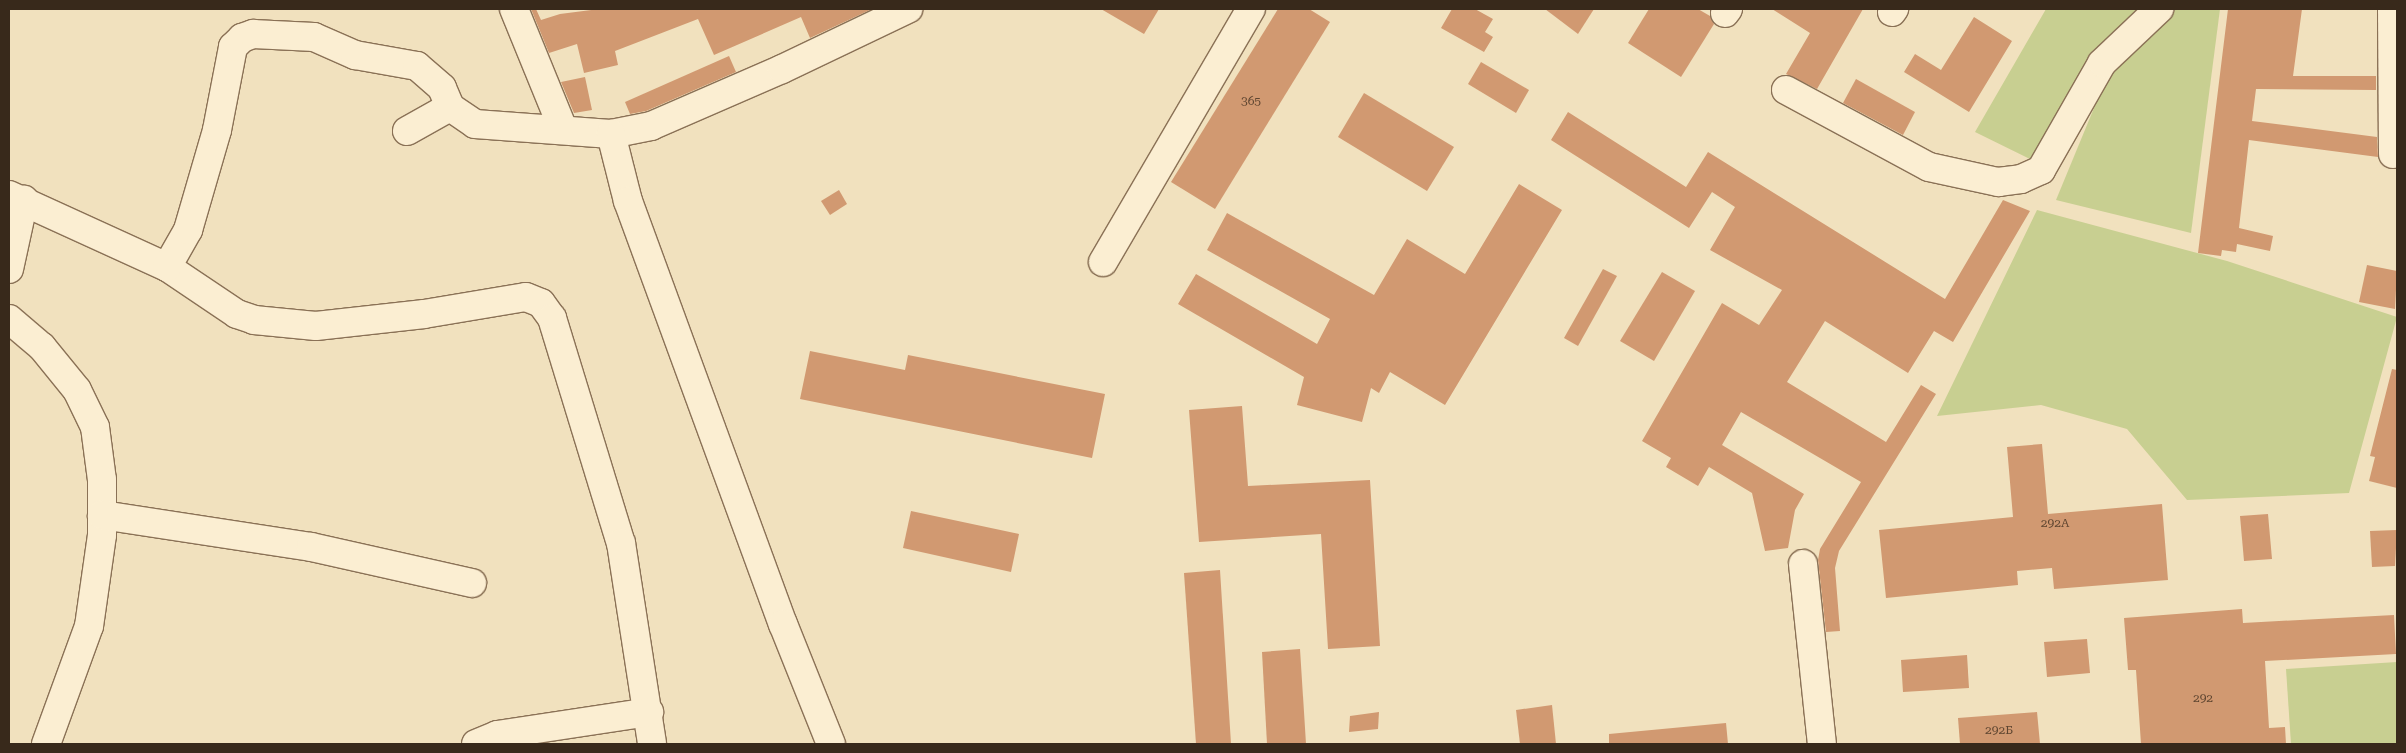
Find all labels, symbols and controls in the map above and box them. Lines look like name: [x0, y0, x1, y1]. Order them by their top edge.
house number: 365: [1241, 95, 1261, 109]
house number: 292А: [2041, 517, 2069, 531]
house number: 292: [2193, 692, 2213, 706]
house number: 292Б: [1985, 724, 2013, 738]

